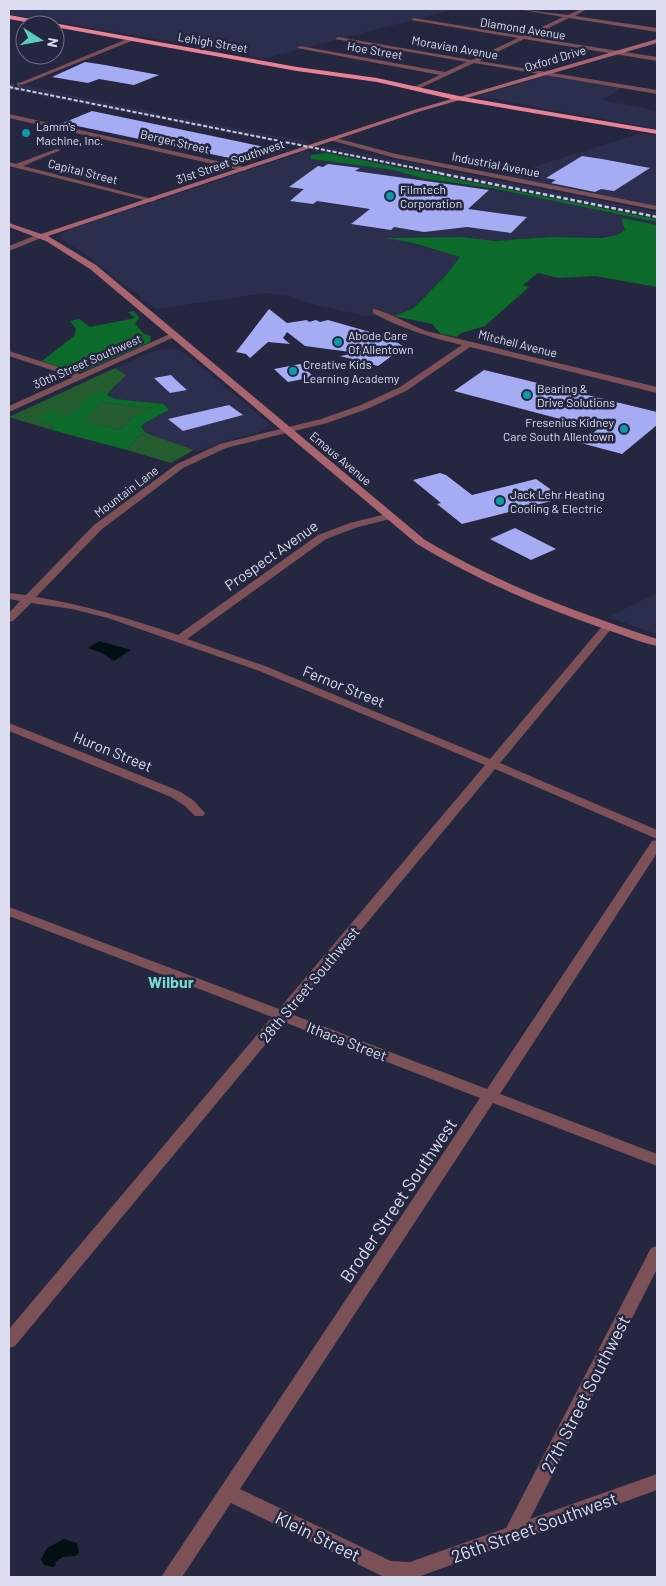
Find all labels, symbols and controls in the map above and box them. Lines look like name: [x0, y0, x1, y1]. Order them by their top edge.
street label: Diamond Avenue: [479, 14, 567, 42]
north arrow: [15, 15, 65, 65]
street label: Lehigh Street: [177, 29, 249, 55]
street label: Moravian Avenue: [411, 33, 499, 61]
text: N: [44, 36, 62, 49]
street label: Hoe Street: [346, 38, 404, 62]
street label: Oxford Drive: [523, 42, 587, 74]
place label: Lamm's Machine, Inc.: [36, 119, 103, 147]
street label: Berger Street: [139, 126, 211, 156]
marker: Lamm's Machine, Inc.: [20, 127, 32, 139]
street label: 31st Street Southwest: [174, 136, 286, 186]
street label: Industrial Avenue: [451, 149, 541, 179]
street label: Capital Street: [47, 156, 119, 186]
place label: Filmtech Corporation: [400, 182, 462, 210]
marker: Filmtech Corporation: [384, 190, 396, 202]
street label: Mitchell Avenue: [477, 326, 559, 360]
place label: Abode Care Of Allentown: [348, 328, 413, 356]
street label: 30th Street Southwest: [31, 331, 143, 391]
marker: Abode Care Of Allentown: [332, 336, 344, 348]
place label: Creative Kids Learning Academy: [303, 357, 400, 385]
marker: Creative Kids Learning Academy: [287, 365, 299, 377]
place label: Bearing & Drive Solutions: [537, 381, 615, 409]
marker: Bearing & Drive Solutions: [521, 389, 533, 401]
place label: Fresenius Kidney Care South Allentown: [503, 415, 614, 443]
marker: Fresenius Kidney Care South Allentown: [618, 423, 630, 435]
street label: Emaus Avenue: [307, 428, 375, 488]
street label: Mountain Lane: [91, 462, 161, 520]
place label: Jack Lehr Heating Cooling & Electric: [510, 487, 605, 515]
marker: Jack Lehr Heating Cooling & Electric: [494, 495, 506, 507]
street label: Prospect Avenue: [221, 516, 321, 594]
street label: Fernor Street: [300, 661, 388, 711]
street label: Huron Street: [71, 727, 155, 775]
street label: 28th Street Southwest: [255, 922, 363, 1046]
district label: Wilbur: [148, 972, 194, 991]
street label: Ithaca Street: [304, 1017, 390, 1065]
street label: Broder Street Southwest: [335, 1114, 461, 1286]
street label: 27th Street Southwest: [536, 1311, 634, 1477]
street label: 26th Street Southwest: [448, 1487, 620, 1567]
street label: Klein Street: [272, 1506, 364, 1566]

